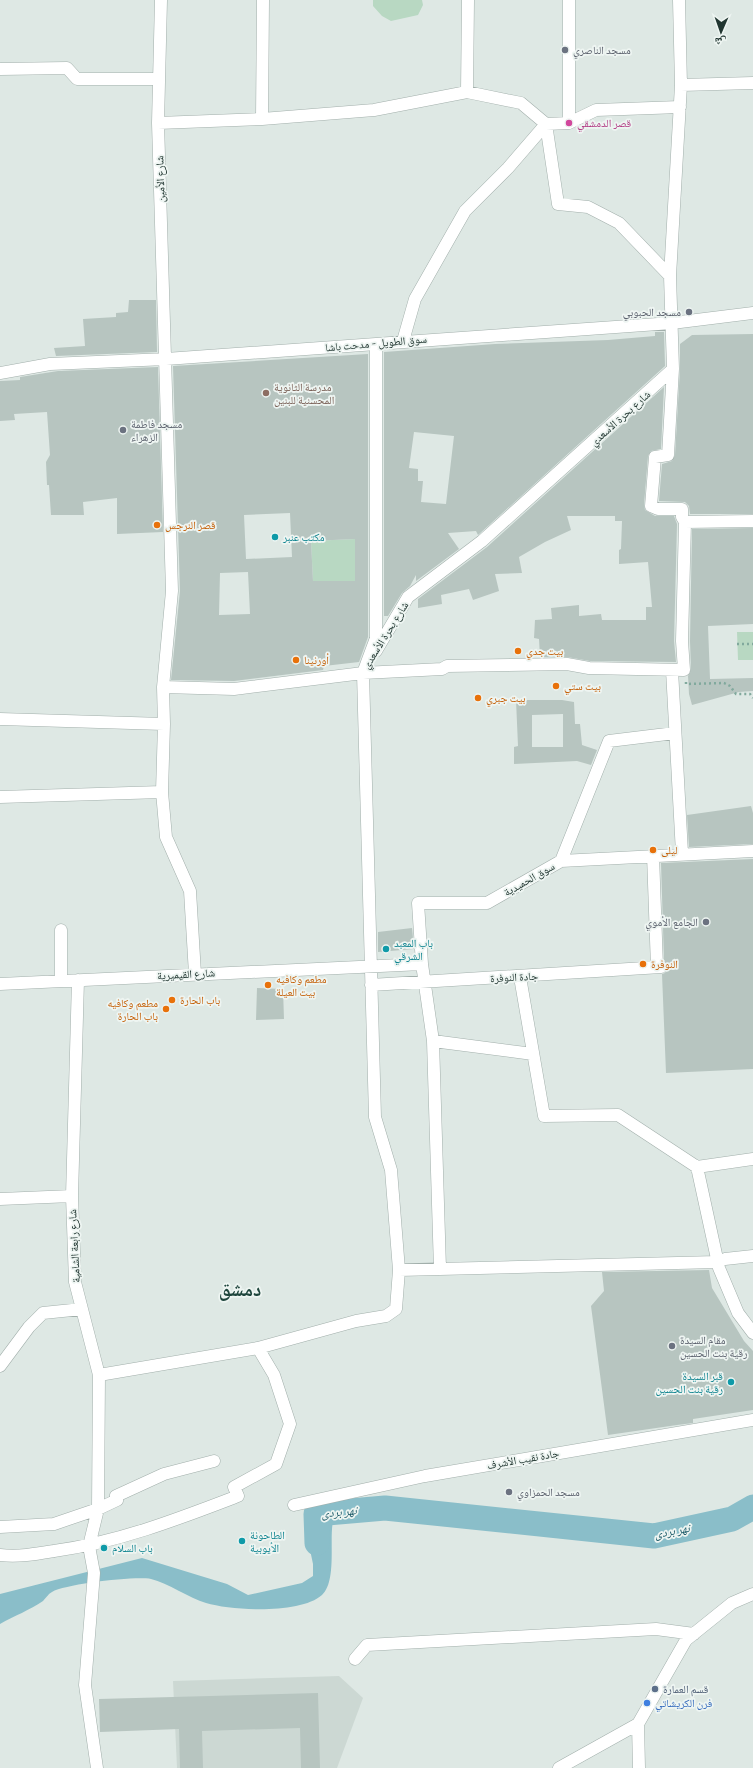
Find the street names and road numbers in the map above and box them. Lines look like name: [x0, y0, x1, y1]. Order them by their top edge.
street label: شارع الأمين: [151, 155, 168, 203]
street label: سوق الطويل - مدحت باشا: [324, 331, 428, 354]
street label: شارع بحرة الأسعدي: [586, 386, 654, 450]
street label: شارع بحرة الأسعدي: [358, 598, 413, 672]
street label: سوق الحميدية: [501, 858, 557, 899]
street label: شارع القيميرية: [157, 964, 215, 983]
street label: جادة النوفرة: [490, 968, 538, 985]
street label: شارع رابعة الشامية: [64, 1209, 83, 1283]
street label: جادة نقيب الأشرف: [486, 1445, 560, 1472]

